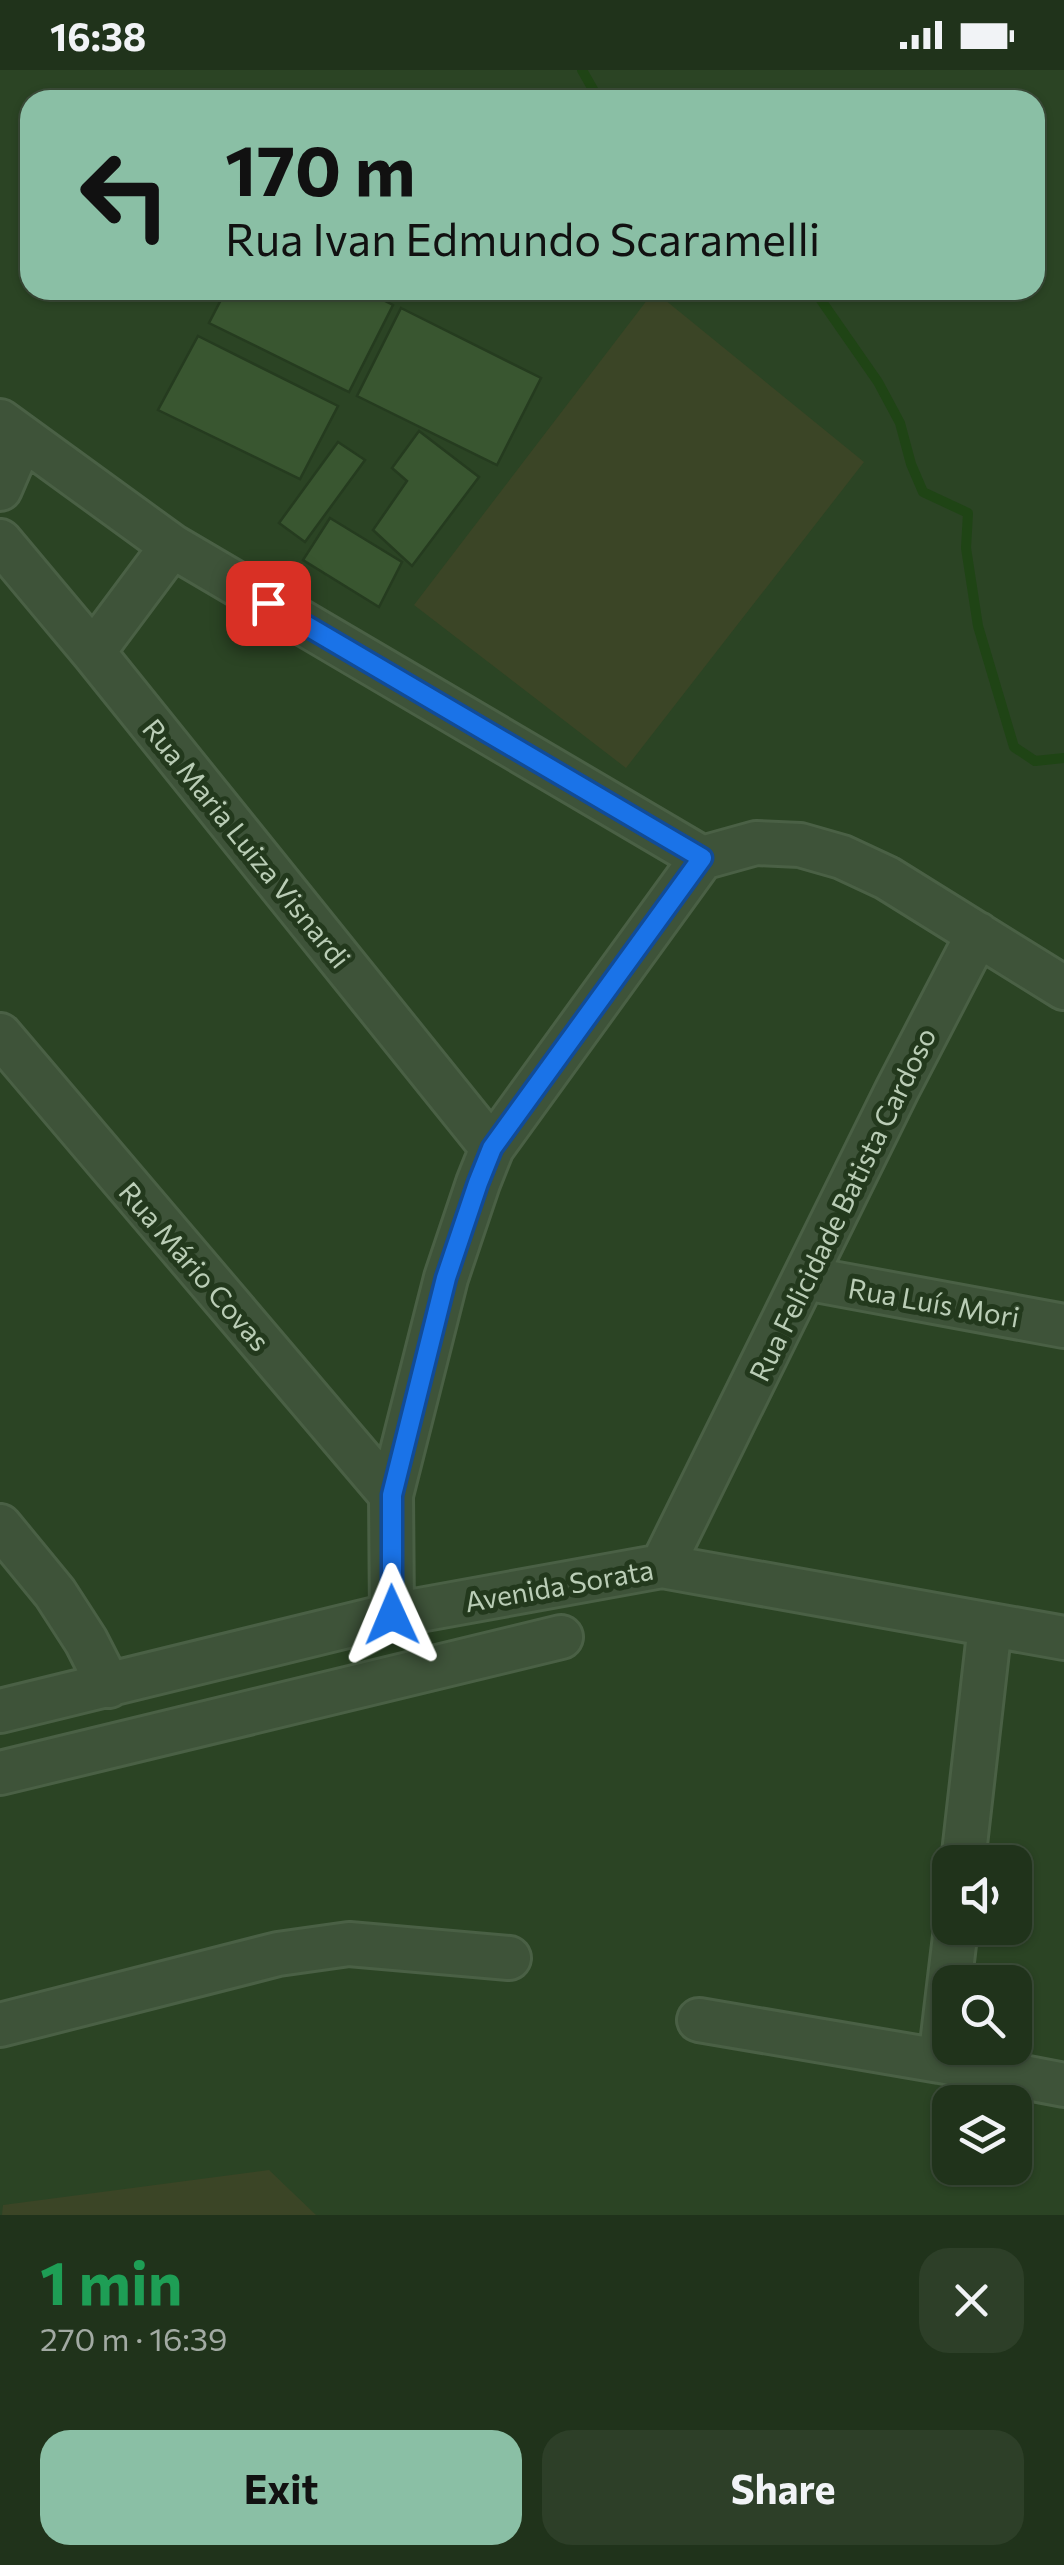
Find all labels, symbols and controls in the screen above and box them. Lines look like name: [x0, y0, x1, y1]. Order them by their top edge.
text: 16:38: [50, 12, 146, 59]
text: 170 m: [225, 125, 416, 210]
icon: left: [60, 130, 190, 260]
text: Rua Ivan Edmundo Scaramelli: [225, 210, 820, 265]
pin: [226, 561, 311, 646]
icon: arrive: [241, 576, 296, 631]
street label: Rua Maria Luiza Visnardi: [136, 712, 358, 974]
street label: Rua Felicidade Batista Cardoso: [741, 1022, 943, 1386]
street label: Rua Mário Covas: [112, 1175, 278, 1357]
street label: Rua Luís Mori: [846, 1270, 1022, 1334]
street label: Avenida Sorata: [462, 1552, 656, 1618]
position arrow: [340, 1563, 444, 1667]
map controls: [932, 1845, 1032, 2185]
button: sound: [932, 1845, 1032, 1945]
button: search: [932, 1965, 1032, 2065]
button: layers: [932, 2085, 1032, 2185]
text: 1 min: [40, 2244, 182, 2317]
button: close: [919, 2248, 1024, 2353]
text: 270 m · 16:39: [40, 2318, 228, 2358]
button: Exit: [40, 2430, 522, 2545]
button: Share: [542, 2430, 1024, 2545]

